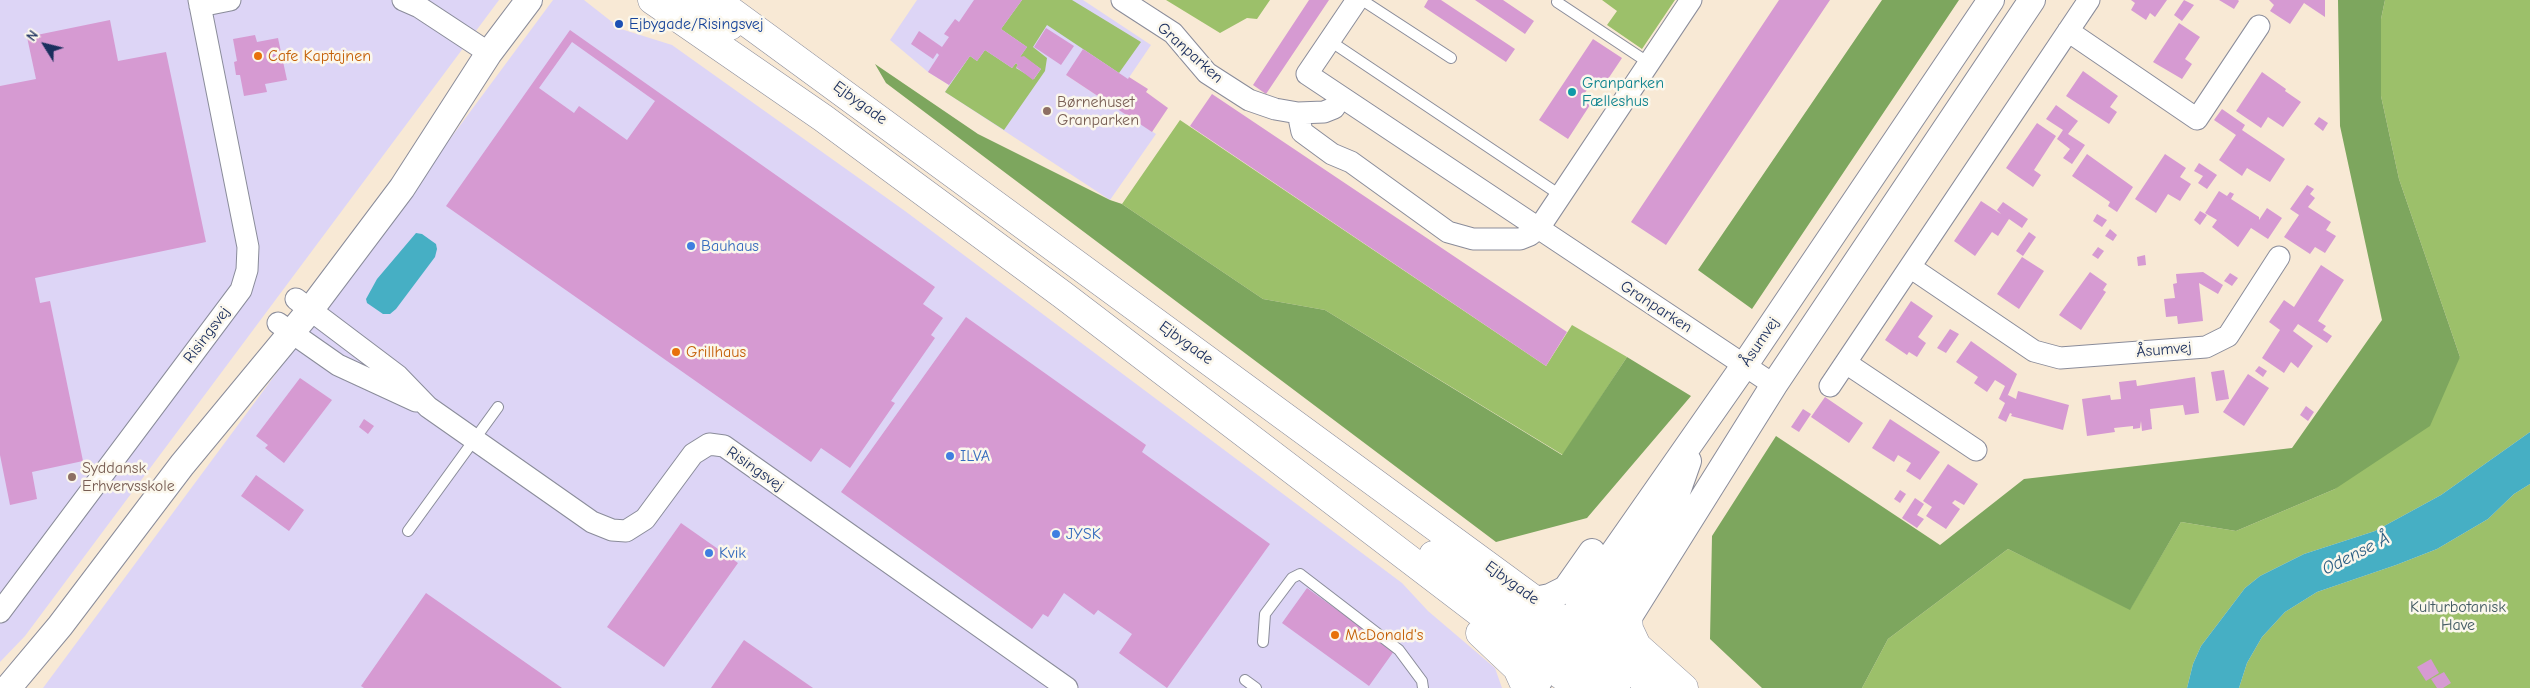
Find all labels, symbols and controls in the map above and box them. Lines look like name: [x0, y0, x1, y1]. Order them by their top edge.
place label: Ejbygade/Risingsvej: [629, 14, 764, 34]
marker: Ejbygade/Risingsvej: [613, 18, 625, 30]
street label: Granparken: [1153, 18, 1227, 88]
north arrow: [20, 20, 70, 70]
text: N: [23, 27, 42, 45]
place label: Cafe Kaptajnen: [268, 46, 371, 66]
marker: Cafe Kaptajnen: [252, 50, 264, 62]
place label: Granparken Fælleshus: [1582, 73, 1664, 111]
street label: Ejbygade: [829, 77, 891, 129]
marker: Granparken Fælleshus: [1566, 86, 1578, 98]
place label: Børnehuset Granparken: [1057, 92, 1139, 130]
marker: Børnehuset Granparken: [1041, 105, 1053, 117]
place label: Bauhaus: [701, 236, 759, 256]
marker: Bauhaus: [685, 240, 697, 252]
street label: Granparken: [1616, 277, 1696, 337]
street label: Risingsvej: [180, 303, 234, 367]
street label: Åsumvej: [1737, 314, 1783, 370]
street label: Ejbygade: [1155, 317, 1217, 369]
street label: Åsumvej: [2136, 338, 2192, 362]
place label: Grillhaus: [686, 342, 746, 362]
marker: Grillhaus: [670, 346, 682, 358]
street label: Risingsvej: [723, 442, 787, 496]
place label: ILVA: [960, 446, 990, 466]
marker: ILVA: [944, 450, 956, 462]
place label: Syddansk Erhvervsskole: [82, 458, 175, 496]
marker: Syddansk Erhvervsskole: [66, 471, 78, 483]
place label: JYSK: [1066, 524, 1101, 544]
marker: JYSK: [1050, 528, 1062, 540]
water label: Odense Å: [2319, 528, 2393, 580]
place label: Kvik: [719, 543, 746, 563]
marker: Kvik: [703, 547, 715, 559]
street label: Ejbygade: [1481, 557, 1543, 609]
park label: Kulturbotanisk Have: [2410, 597, 2506, 635]
place label: McDonald's: [1345, 625, 1424, 645]
marker: McDonald's: [1329, 629, 1341, 641]

